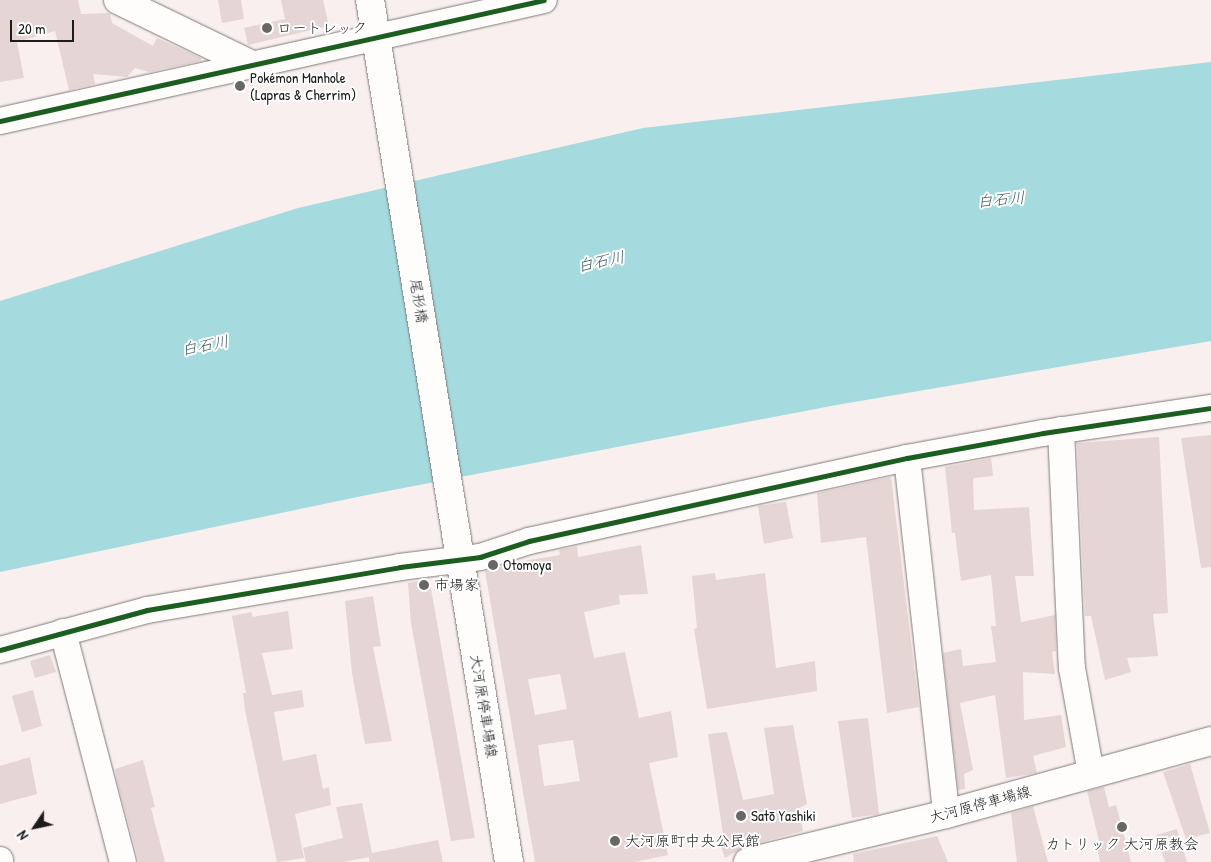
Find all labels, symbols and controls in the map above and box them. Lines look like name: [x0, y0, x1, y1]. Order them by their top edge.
scale bar: [12, 10, 76, 42]
text: 20 m: [18, 18, 45, 39]
place label: ロートレック: [277, 19, 367, 37]
marker: ロートレック: [261, 22, 273, 34]
place label: Pokémon Manhole (Lapras & Cherrim): [250, 68, 356, 103]
marker: Pokémon Manhole (Lapras & Cherrim): [234, 80, 246, 92]
water label: 白石川: [976, 187, 1026, 211]
water label: 白石川: [576, 247, 626, 275]
street label: 尾形橋: [407, 277, 431, 325]
water label: 白石川: [180, 331, 230, 359]
place label: Otomoya: [503, 556, 551, 574]
marker: Otomoya: [487, 559, 499, 571]
place label: 市場家: [434, 576, 479, 594]
marker: 市場家: [418, 579, 430, 591]
street label: 大河原停車場線: [467, 653, 501, 759]
street label: 大河原停車場線: [927, 782, 1033, 826]
north arrow: [10, 802, 60, 852]
place label: Satō Yashiki: [751, 807, 816, 825]
marker: Satō Yashiki: [735, 810, 747, 822]
marker: カトリック 大河原教会: [1116, 821, 1128, 833]
text: N: [12, 827, 32, 844]
place label: 大河原町中央公民館: [625, 832, 760, 850]
marker: 大河原町中央公民館: [609, 835, 621, 847]
place label: カトリック 大河原教会: [1045, 835, 1199, 853]

